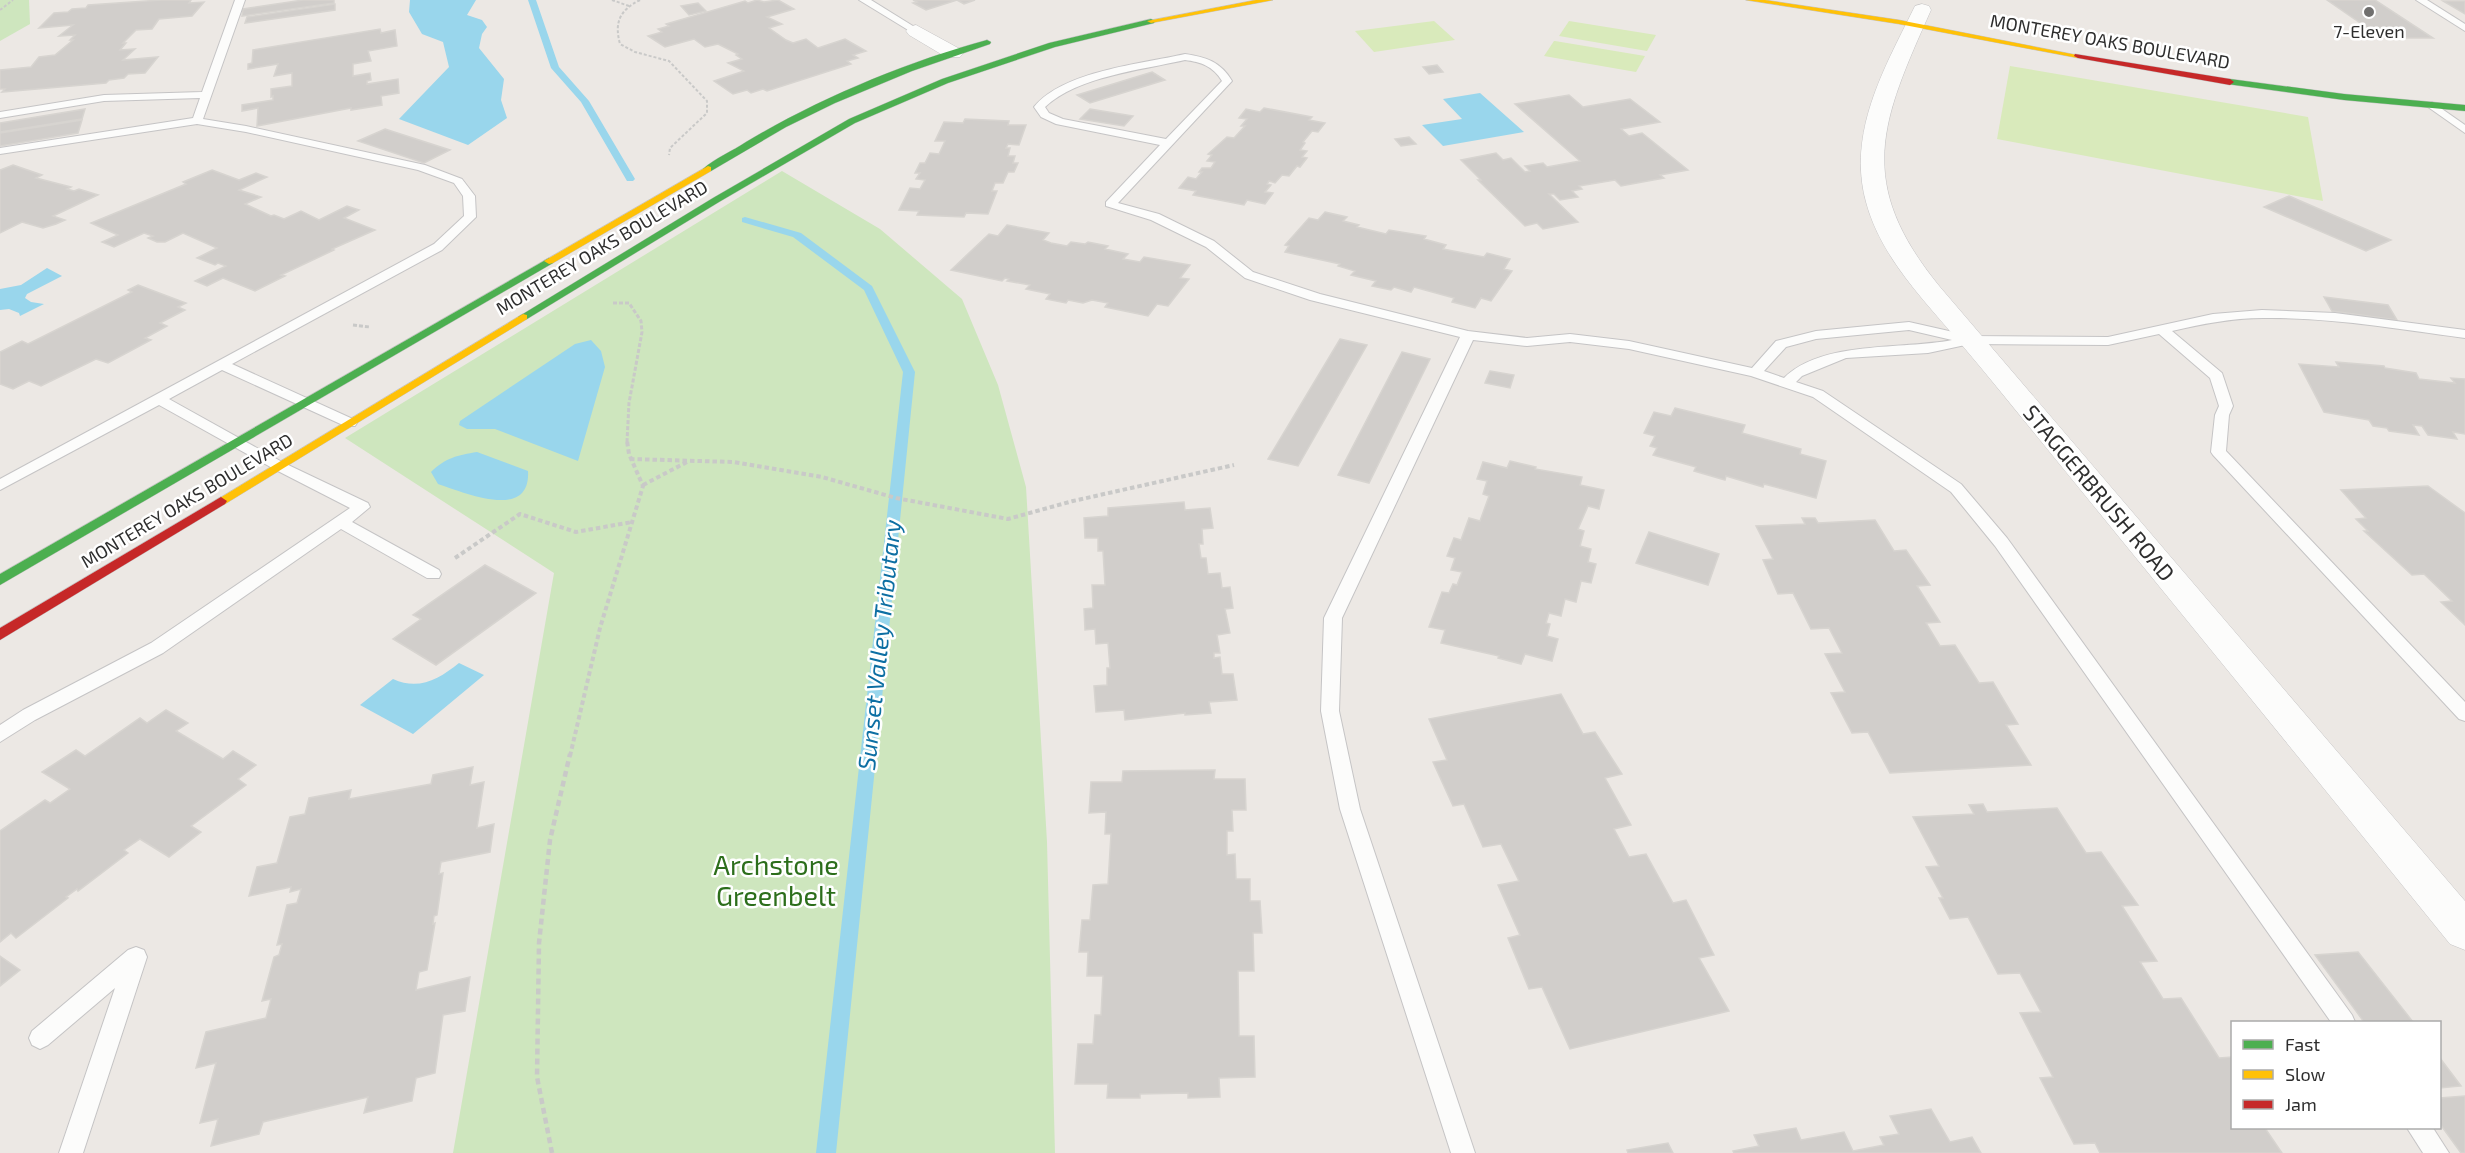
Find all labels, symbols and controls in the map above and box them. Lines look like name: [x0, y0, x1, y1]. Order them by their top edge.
marker: 7-Eleven: [2362, 5, 2376, 19]
street label: MONTEREY OAKS BOULEVARD: [1989, 9, 2232, 73]
place label: 7-Eleven: [2333, 20, 2405, 42]
street label: MONTEREY OAKS BOULEVARD: [492, 175, 711, 319]
street label: STAGGERBRUSH ROAD: [2019, 399, 2181, 585]
street label: MONTEREY OAKS BOULEVARD: [77, 428, 296, 572]
water label: Sunset Valley Tributary: [851, 518, 906, 772]
park label: Archstone Greenbelt: [713, 848, 839, 911]
legend: [2231, 1021, 2441, 1129]
text: Fast: [2285, 1033, 2320, 1055]
text: Slow: [2285, 1063, 2326, 1085]
text: Jam: [2285, 1093, 2317, 1115]

